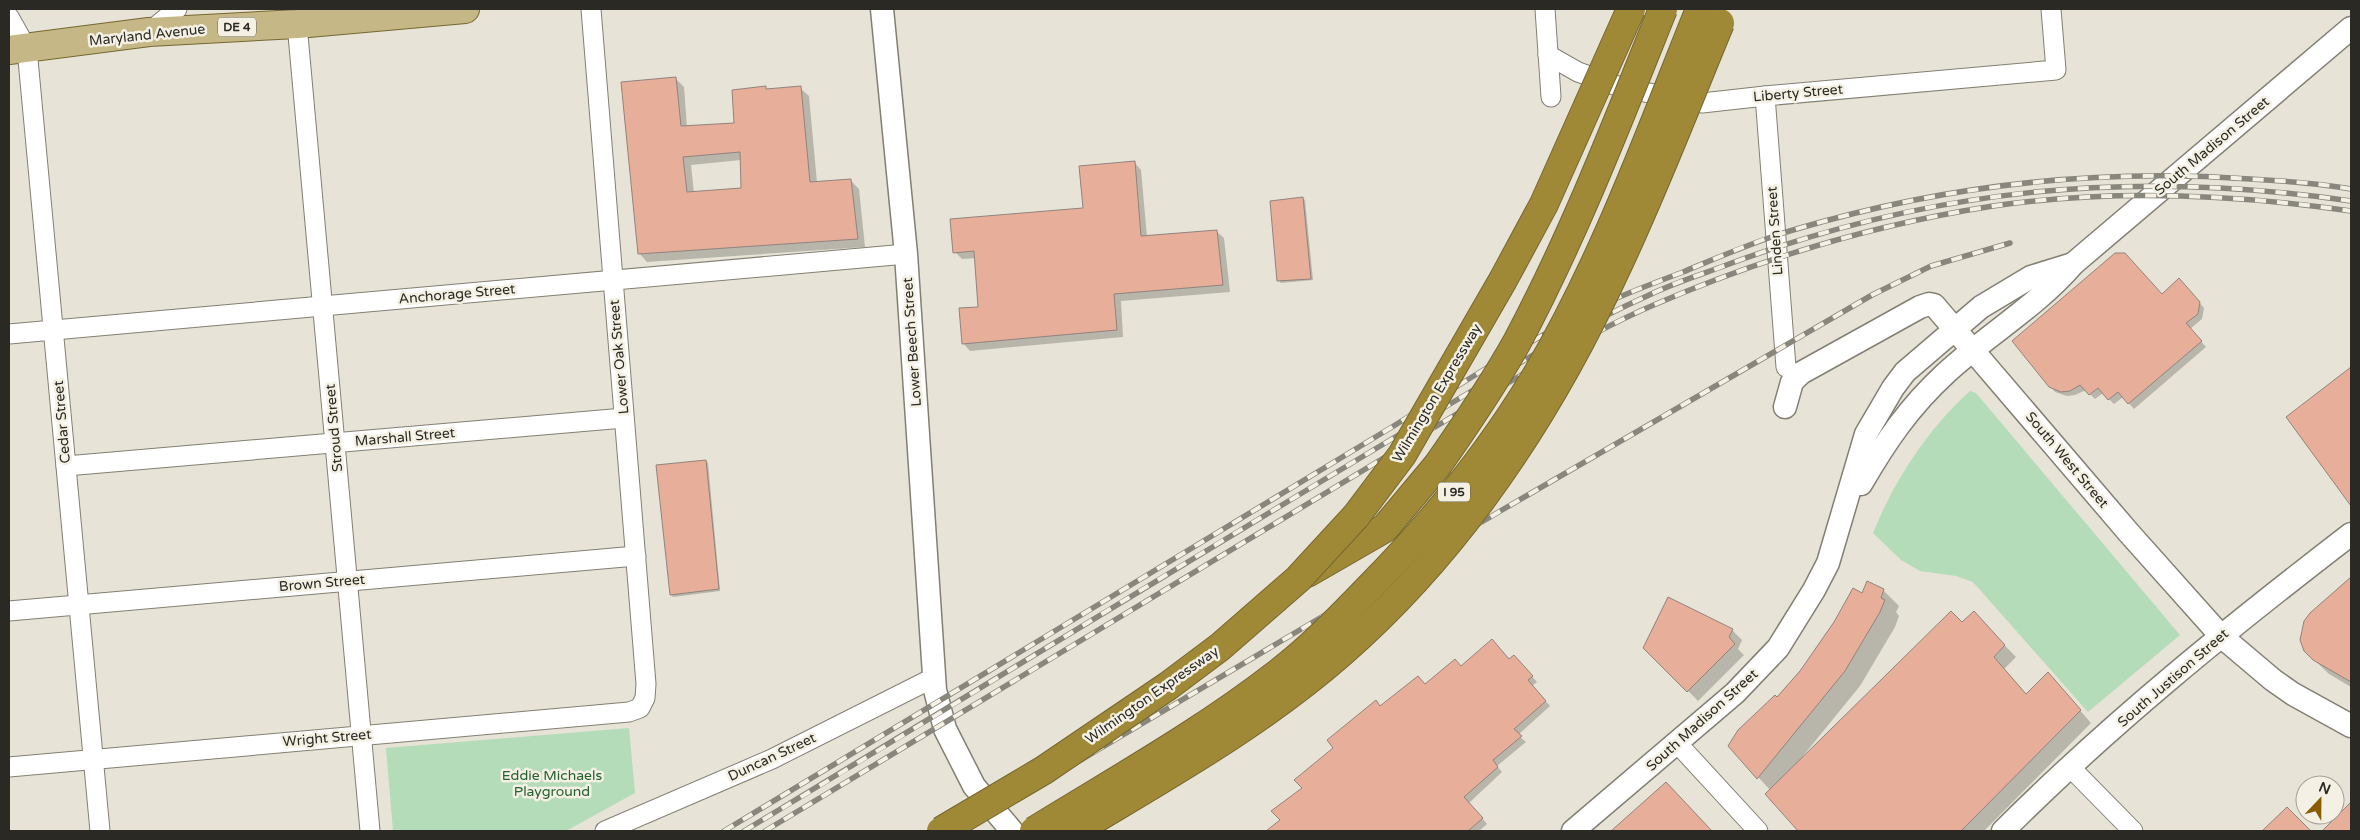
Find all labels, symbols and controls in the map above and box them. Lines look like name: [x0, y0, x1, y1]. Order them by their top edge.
road number: DE 4: [218, 18, 256, 36]
street label: Maryland Avenue: [88, 20, 206, 50]
street label: Liberty Street: [1752, 81, 1844, 105]
street label: South Madison Street: [2151, 93, 2273, 199]
street label: Linden Street: [1763, 185, 1787, 276]
street label: Lower Beech Street: [899, 276, 925, 407]
street label: Anchorage Street: [398, 280, 517, 308]
street label: Lower Oak Street: [605, 298, 632, 415]
street label: Wilmington Expressway: [1389, 320, 1485, 465]
street label: Cedar Street: [50, 379, 74, 464]
street label: Stroud Street: [322, 383, 346, 473]
street label: South West Street: [2022, 408, 2113, 512]
street label: Marshall Street: [354, 424, 456, 450]
road number: I 95: [1438, 482, 1470, 502]
street label: Brown Street: [278, 571, 366, 595]
street label: South Justison Street: [2114, 625, 2232, 731]
street label: Wilmington Expressway: [1082, 642, 1222, 747]
street label: South Madison Street: [1643, 665, 1762, 775]
street label: Wright Street: [282, 726, 373, 750]
street label: Duncan Street: [725, 729, 819, 785]
park label: Eddie Michaels Playground: [502, 767, 602, 800]
north arrow: [2295, 775, 2345, 825]
text: N: [2316, 778, 2333, 798]

